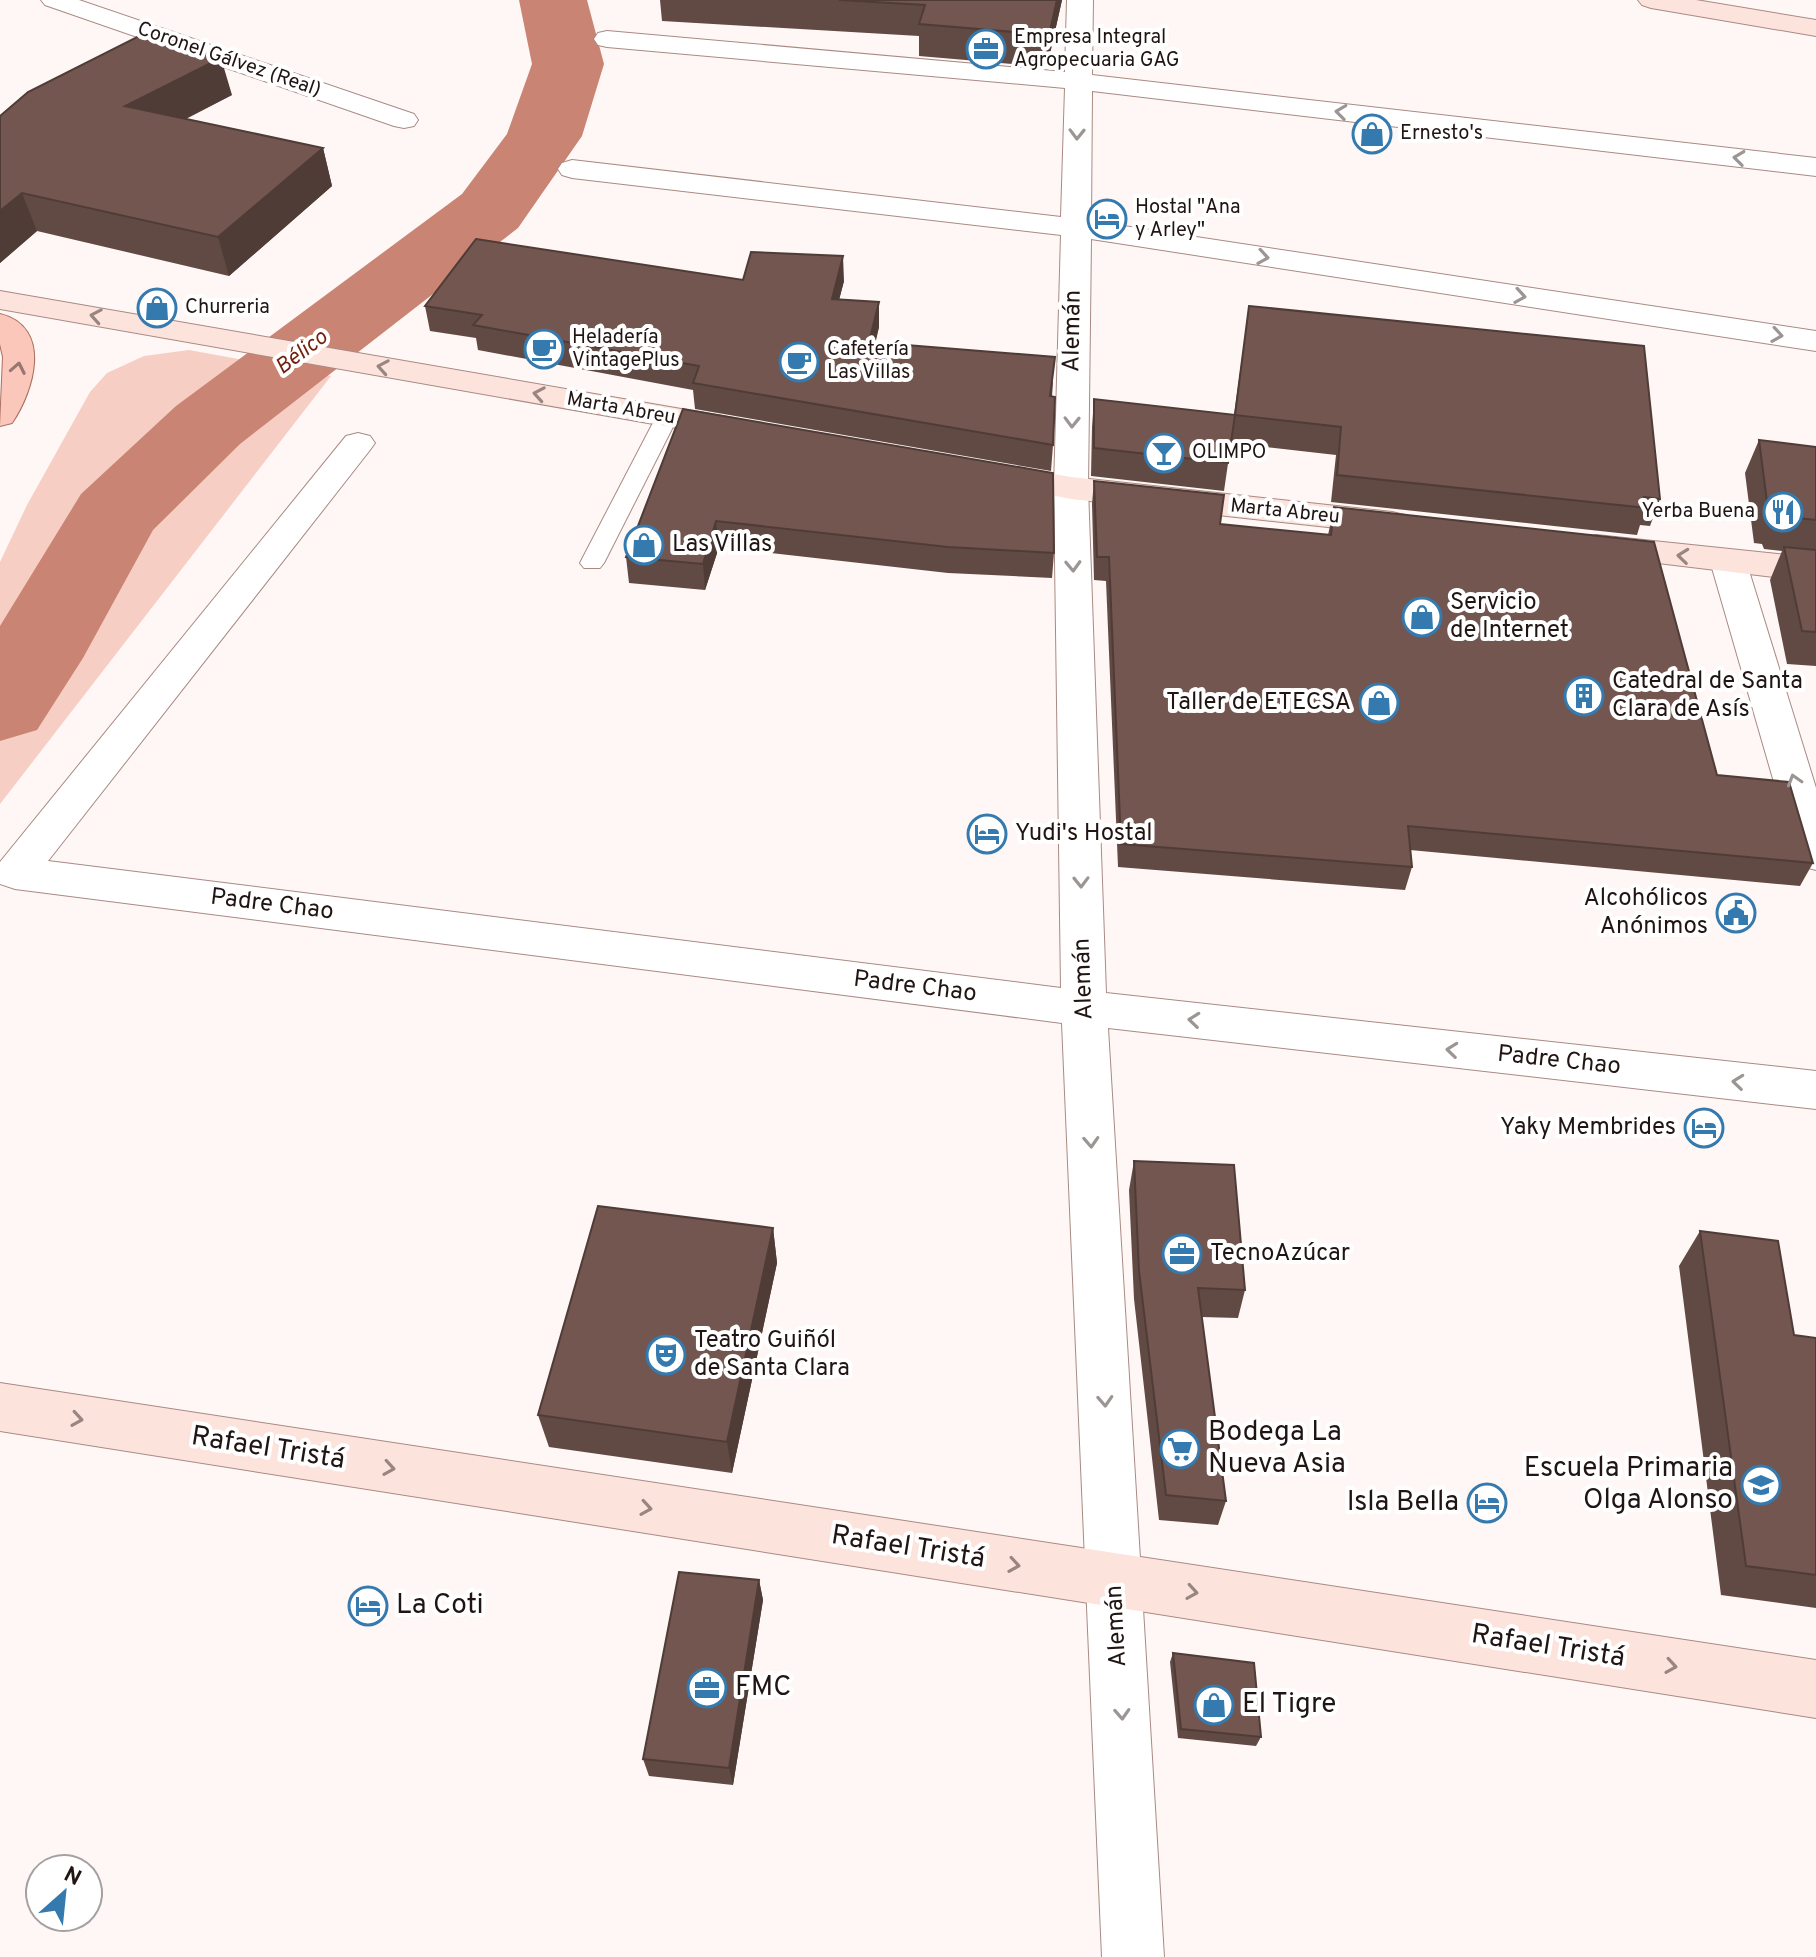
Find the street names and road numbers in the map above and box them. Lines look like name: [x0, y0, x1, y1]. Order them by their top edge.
street label: Coronel Gálvez (Real): [134, 16, 324, 104]
street label: Alemán: [1057, 290, 1089, 372]
street label: Marta Abreu: [565, 387, 677, 431]
street label: Marta Abreu: [1229, 493, 1341, 531]
street label: Padre Chao: [209, 883, 335, 927]
street label: Alemán: [1068, 937, 1100, 1021]
street label: Padre Chao: [852, 965, 978, 1009]
street label: Padre Chao: [1496, 1040, 1622, 1082]
street label: Rafael Tristá: [189, 1419, 347, 1479]
street label: Rafael Tristá: [829, 1518, 987, 1578]
street label: Alemán: [1100, 1584, 1134, 1668]
street label: Rafael Tristá: [1469, 1617, 1627, 1677]

